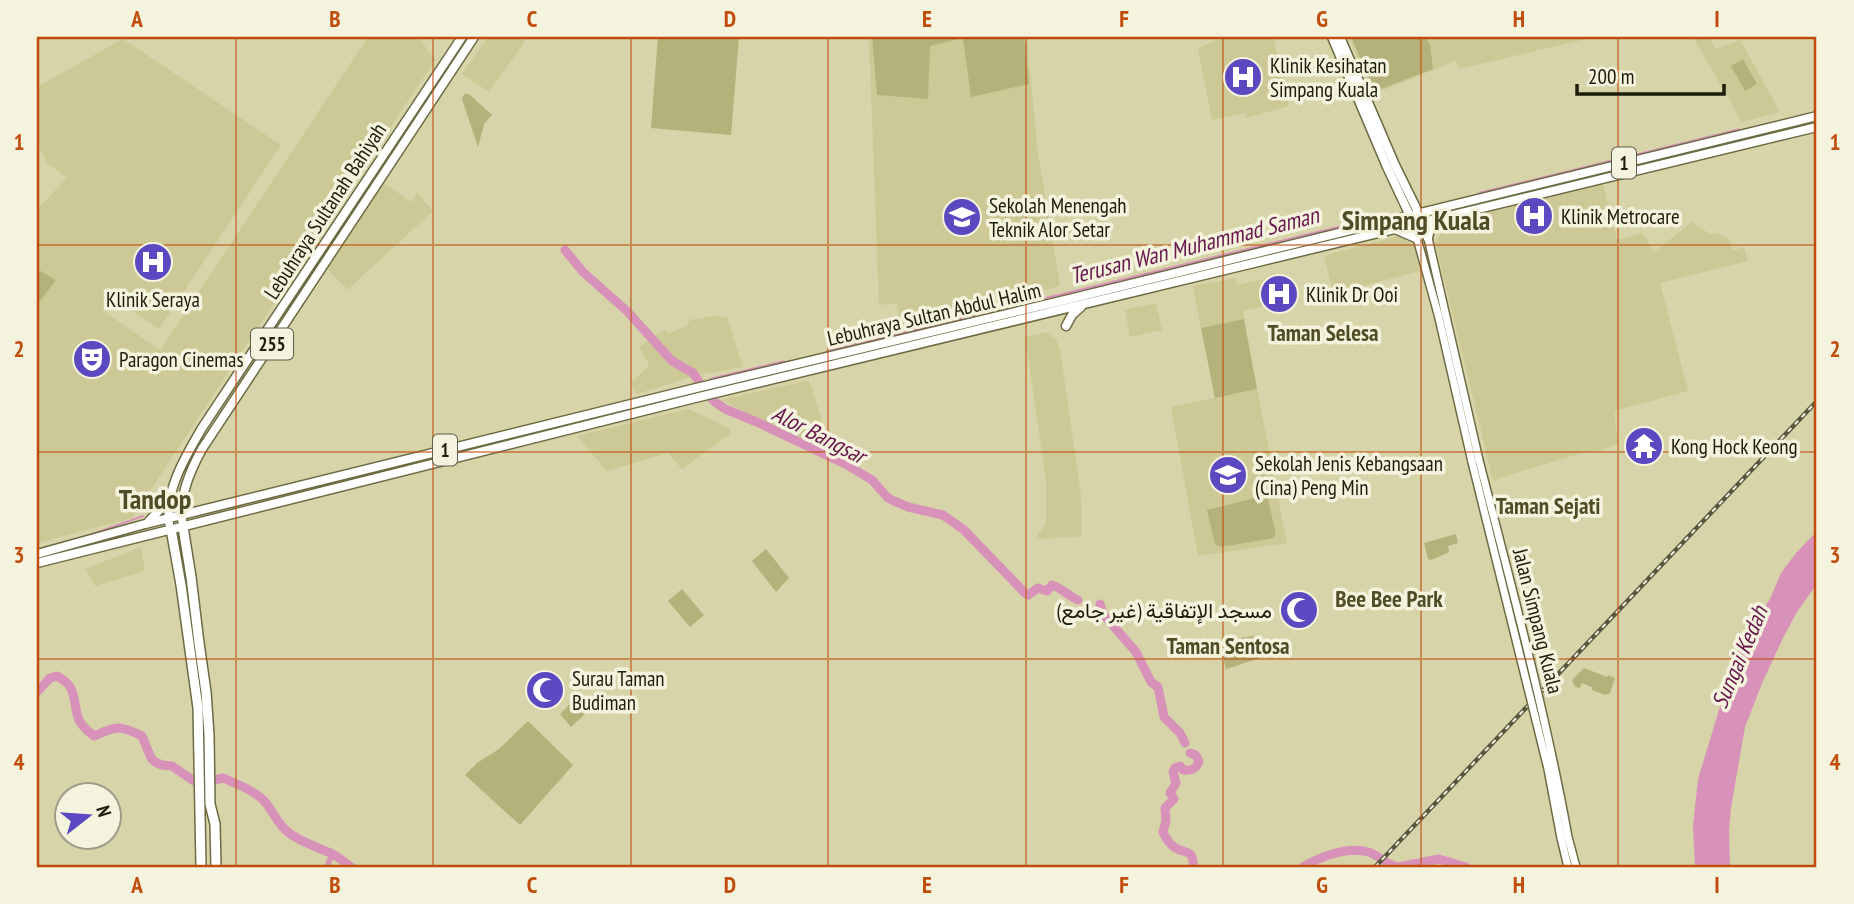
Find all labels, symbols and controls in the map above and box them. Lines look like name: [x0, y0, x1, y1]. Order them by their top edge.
text: A: [130, 4, 143, 33]
text: B: [329, 4, 341, 33]
text: C: [527, 4, 538, 33]
text: D: [724, 4, 736, 33]
text: E: [922, 4, 932, 33]
text: F: [1119, 4, 1129, 33]
text: G: [1316, 4, 1328, 33]
text: H: [1513, 4, 1525, 33]
text: I: [1714, 4, 1720, 33]
place label: Klinik Kesihatan Simpang Kuala: [1270, 52, 1387, 103]
scale bar: [1577, 52, 1724, 96]
hospital icon: Klinik Kesihatan Simpang Kuala: [1222, 56, 1264, 98]
text: 200 m: [1588, 63, 1634, 90]
street label: Lebuhraya Sultanah Bahiyah: [258, 118, 392, 304]
text: 1: [14, 127, 25, 156]
text: 1: [1830, 127, 1841, 156]
road number: 1: [1612, 148, 1636, 178]
place label: Sekolah Menengah Teknik Alor Setar: [989, 192, 1127, 243]
hospital icon: Klinik Metrocare: [1513, 195, 1555, 237]
school or university icon: Sekolah Menengah Teknik Alor Setar: [941, 196, 983, 238]
water label: Terusan Wan Muhammad Saman: [1067, 200, 1323, 290]
district label: Simpang Kuala: [1342, 201, 1490, 238]
place label: Klinik Metrocare: [1561, 203, 1680, 230]
hospital icon: Klinik Seraya: [132, 241, 174, 283]
hospital icon: Klinik Dr Ooi: [1258, 273, 1300, 315]
street label: Lebuhraya Sultan Abdul Halim: [825, 276, 1043, 352]
place label: Klinik Dr Ooi: [1306, 281, 1398, 308]
place label: Klinik Seraya: [106, 286, 200, 313]
district label: Taman Selesa: [1267, 318, 1379, 347]
road number: 255: [251, 328, 293, 360]
text: 2: [14, 334, 25, 363]
text: 2: [1830, 334, 1841, 363]
theatre icon: Paragon Cinemas: [71, 338, 113, 380]
place label: Paragon Cinemas: [119, 346, 244, 373]
water label: Alor Bangsar: [768, 398, 874, 471]
temple icon: Kong Hock Keong: [1623, 425, 1665, 467]
place label: Kong Hock Keong: [1671, 433, 1798, 460]
road number: 1: [433, 435, 457, 466]
place label: Sekolah Jenis Kebangsaan (Cina) Peng Min: [1255, 450, 1443, 501]
school or university icon: Sekolah Jenis Kebangsaan (Cina) Peng Min: [1207, 454, 1249, 496]
district label: Tandop: [119, 480, 191, 517]
district label: Taman Sejati: [1496, 491, 1600, 520]
text: 3: [14, 540, 25, 569]
text: 3: [1830, 540, 1841, 569]
street label: Jalan Simpang Kuala: [1507, 545, 1569, 696]
district label: Bee Bee Park: [1335, 584, 1443, 613]
mosque icon: مسجد الإتفاقية (غير جامع): [1278, 589, 1320, 631]
place label: مسجد الإتفاقية (غير جامع): [1056, 597, 1272, 625]
water label: Sungai Kedah: [1705, 600, 1774, 712]
district label: Taman Sentosa: [1167, 631, 1289, 660]
place label: Surau Taman Budiman: [572, 665, 665, 716]
mosque icon: Surau Taman Budiman: [524, 669, 566, 711]
text: 4: [14, 747, 25, 776]
text: 4: [1830, 747, 1841, 776]
north arrow: [52, 782, 122, 852]
text: N: [91, 803, 117, 819]
text: A: [130, 870, 143, 899]
text: B: [329, 870, 341, 899]
text: C: [527, 870, 538, 899]
text: D: [724, 870, 736, 899]
text: E: [922, 870, 932, 899]
text: F: [1119, 870, 1129, 899]
text: G: [1316, 870, 1328, 899]
text: H: [1513, 870, 1525, 899]
text: I: [1714, 870, 1720, 899]

